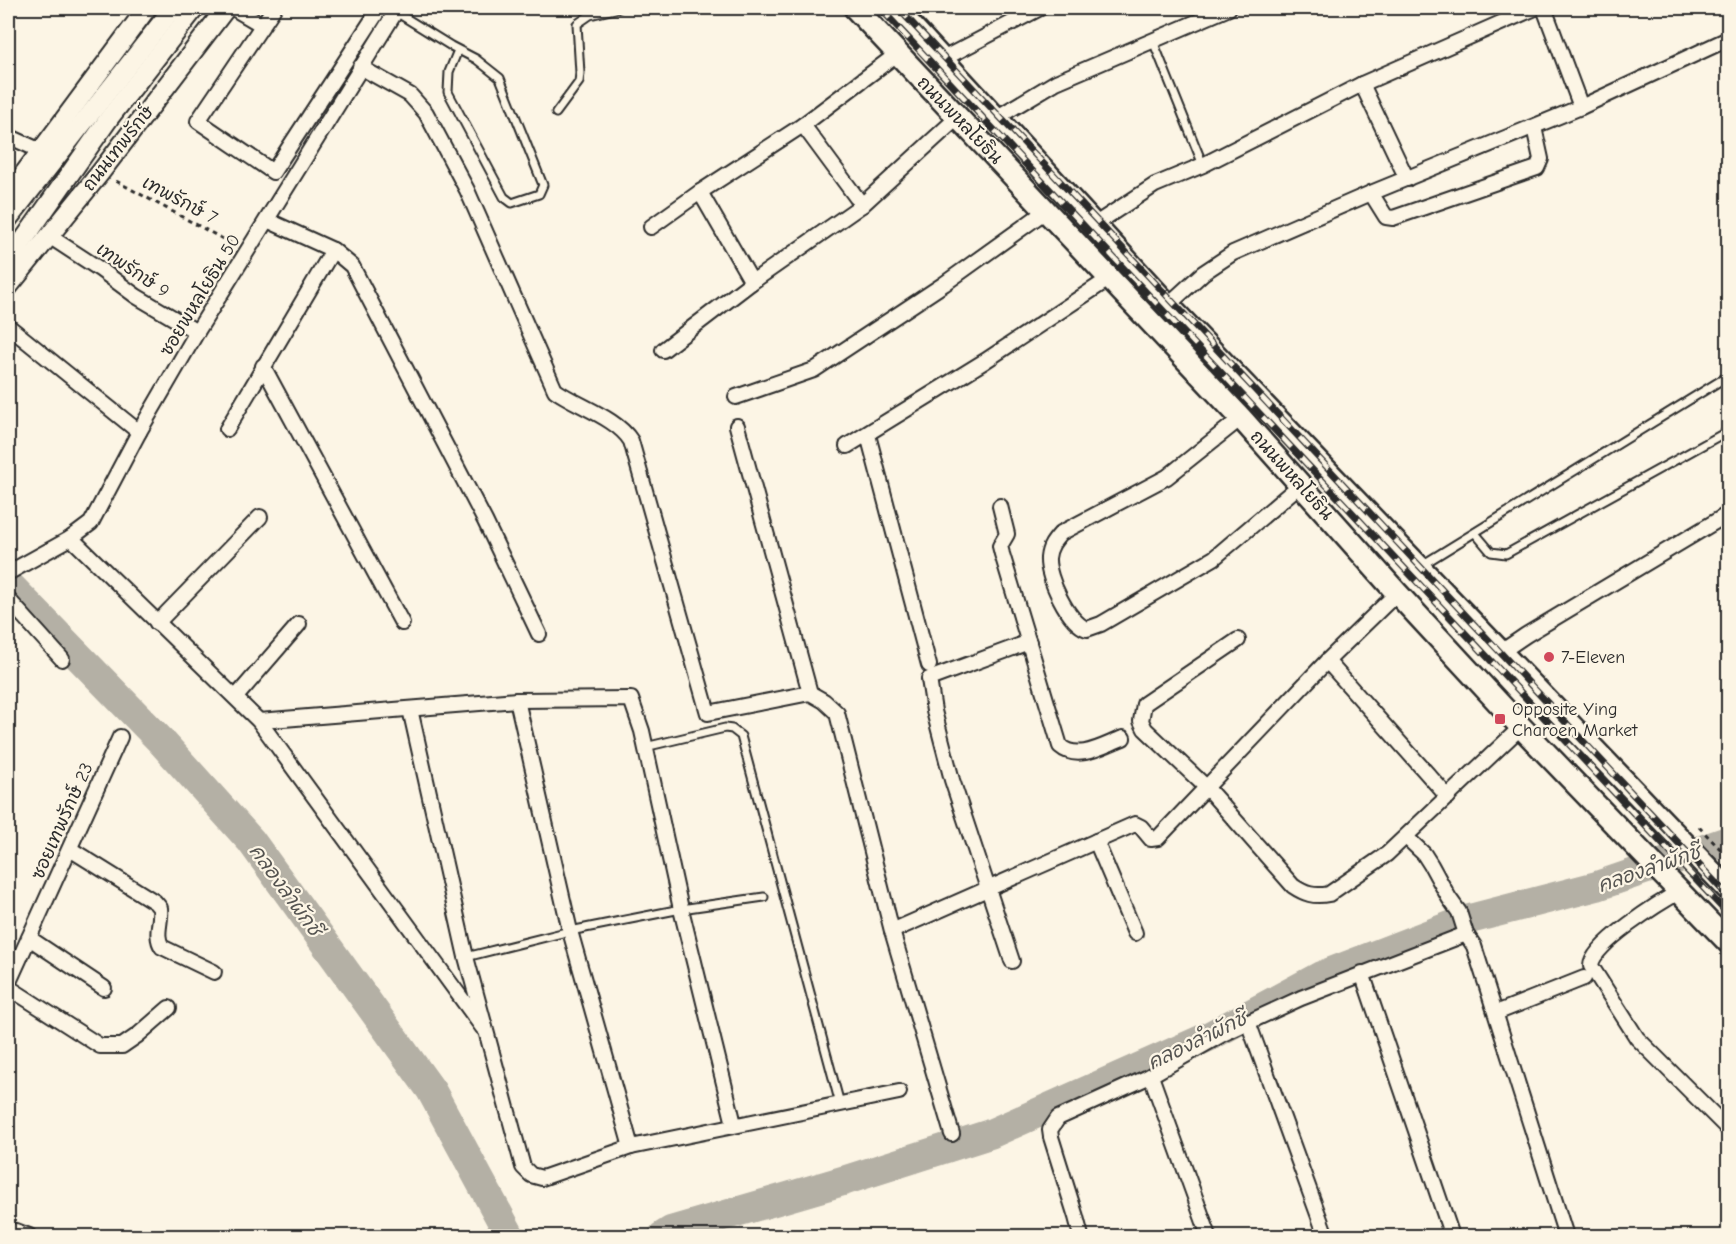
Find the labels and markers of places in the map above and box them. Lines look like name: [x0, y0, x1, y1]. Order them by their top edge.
place label: 7-Eleven: [1561, 647, 1625, 668]
marker: 7-Eleven: [1542, 650, 1556, 664]
place label: Opposite Ying Charoen Market: [1512, 699, 1638, 741]
marker: Opposite Ying Charoen Market: [1493, 712, 1507, 726]

